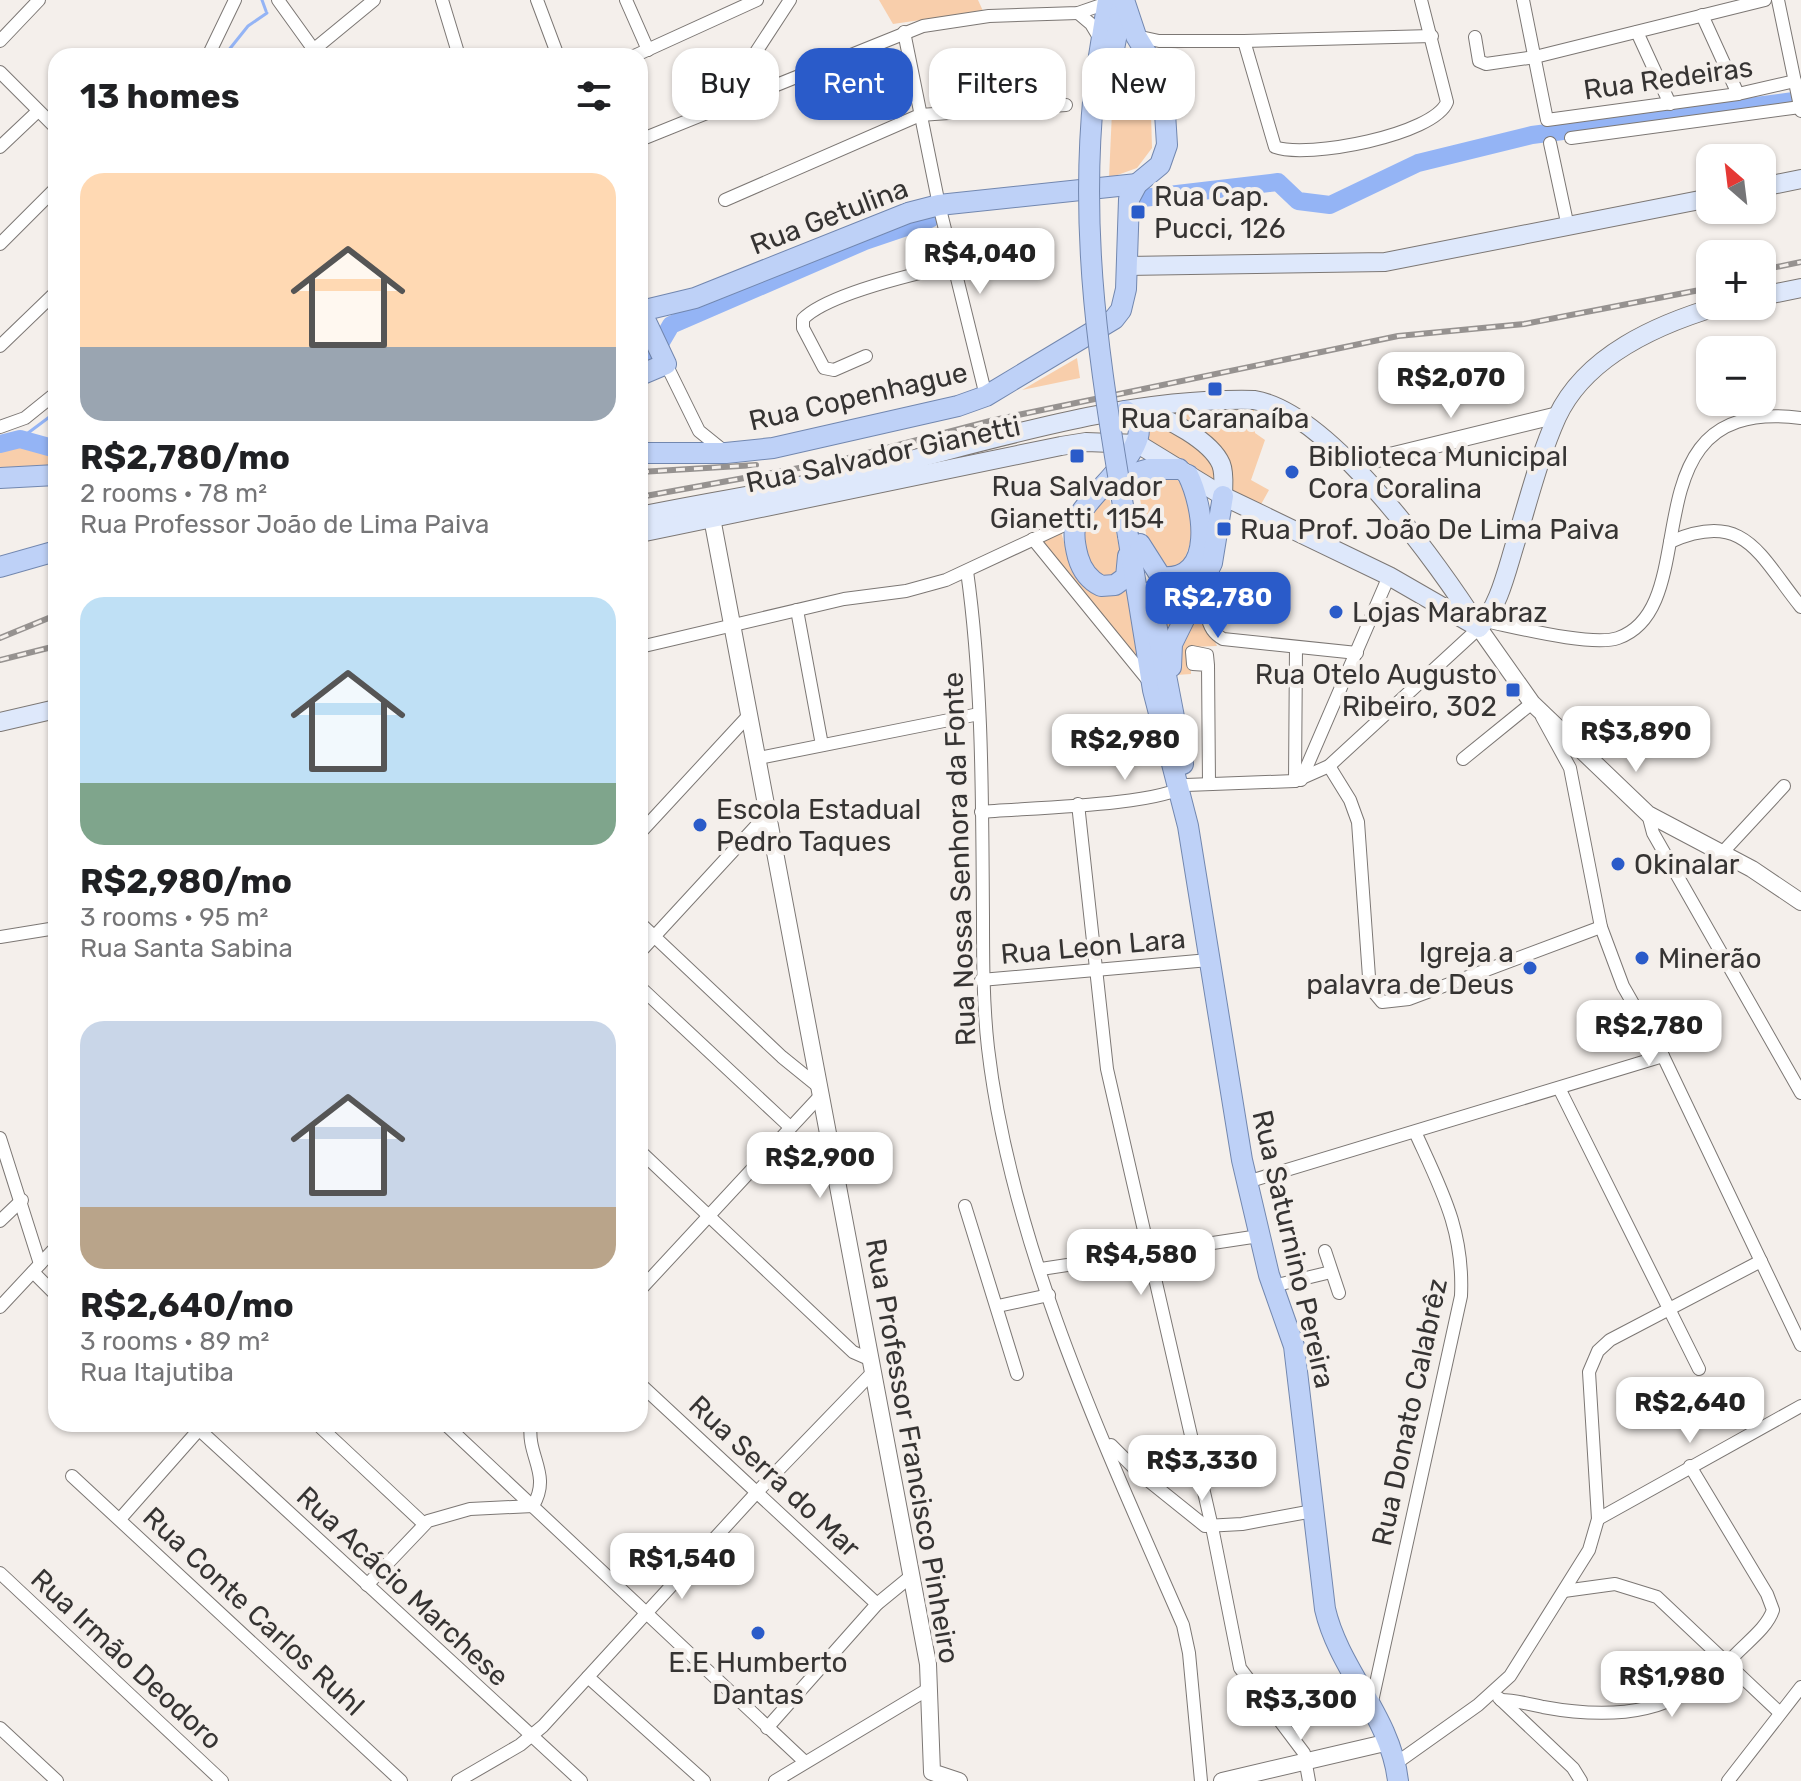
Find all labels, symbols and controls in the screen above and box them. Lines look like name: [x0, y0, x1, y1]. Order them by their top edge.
chip: Buy: [672, 48, 779, 120]
chip: Rent: [795, 48, 913, 120]
chip: Filters: [929, 48, 1066, 120]
chip: New: [1082, 48, 1195, 120]
street label: Rua Redeiras: [1581, 50, 1755, 107]
icon: filters: [572, 74, 616, 118]
text: 13 homes: [80, 76, 240, 117]
north arrow: [1696, 144, 1776, 224]
map controls: [1696, 144, 1776, 416]
street label: Rua Getulina: [746, 171, 913, 262]
place label: Rua Cap. Pucci, 126: [1154, 180, 1286, 245]
marker: Rua Cap. Pucci, 126: [1129, 203, 1147, 221]
icon: home: [276, 225, 420, 369]
pin: R$4,040: [906, 228, 1054, 296]
text: R$4,040: [923, 238, 1037, 269]
button: +: [1696, 240, 1776, 320]
button: −: [1696, 336, 1776, 416]
pin: R$2,070: [1377, 352, 1525, 420]
street label: Rua Copenhague: [746, 355, 971, 438]
text: R$2,070: [1396, 362, 1506, 393]
marker: Rua Caranaíba: [1206, 380, 1224, 398]
place label: Rua Caranaíba: [1121, 402, 1309, 435]
street label: Rua Salvador Gianetti: [743, 409, 1023, 500]
text: R$2,780/mo: [80, 437, 290, 478]
place label: Biblioteca Municipal Cora Coralina: [1308, 440, 1568, 505]
marker: Rua Salvador Gianetti, 1154: [1068, 447, 1086, 465]
marker: Biblioteca Municipal Cora Coralina: [1283, 463, 1301, 481]
place label: Rua Salvador Gianetti, 1154: [990, 470, 1164, 535]
text: 2 rooms · 78 m²: [80, 478, 267, 509]
text: Rua Professor João de Lima Paiva: [80, 509, 489, 540]
place label: Rua Prof. João De Lima Paiva: [1240, 513, 1620, 546]
marker: Rua Prof. João De Lima Paiva: [1215, 520, 1233, 538]
pin: R$2,780: [1144, 572, 1292, 640]
text: R$2,780: [1164, 582, 1272, 613]
place label: Lojas Marabraz: [1352, 596, 1548, 629]
marker: Lojas Marabraz: [1327, 603, 1345, 621]
icon: home: [276, 649, 420, 793]
place label: Rua Otelo Augusto Ribeiro, 302: [1255, 658, 1497, 723]
street label: Rua Nossa Senhora da Fonte: [936, 671, 983, 1047]
marker: Rua Otelo Augusto Ribeiro, 302: [1504, 681, 1522, 699]
pin: R$3,890: [1562, 706, 1710, 774]
pin: R$2,980: [1051, 714, 1199, 782]
text: R$3,890: [1580, 716, 1692, 747]
text: R$2,980: [1070, 724, 1180, 755]
place label: Escola Estadual Pedro Taques: [716, 793, 921, 858]
marker: Escola Estadual Pedro Taques: [691, 816, 709, 834]
place label: Okinalar: [1634, 848, 1740, 881]
marker: Okinalar: [1609, 855, 1627, 873]
text: R$2,980/mo: [80, 861, 292, 902]
text: 3 rooms · 95 m²: [80, 902, 268, 933]
street label: Rua Leon Lara: [999, 922, 1187, 971]
text: Rua Santa Sabina: [80, 933, 293, 964]
place label: Igreja a palavra de Deus: [1306, 936, 1514, 1001]
place label: Minerão: [1658, 942, 1762, 975]
marker: Minerão: [1633, 949, 1651, 967]
marker: Igreja a palavra de Deus: [1521, 959, 1539, 977]
pin: R$2,780: [1575, 1000, 1723, 1068]
text: R$2,780: [1595, 1010, 1703, 1041]
icon: home: [276, 1073, 420, 1217]
street label: Rua Saturnino Pereira: [1245, 1107, 1342, 1391]
pin: R$2,900: [746, 1132, 894, 1200]
text: R$2,900: [765, 1142, 875, 1173]
pin: R$4,580: [1067, 1229, 1215, 1297]
street label: Rua Professor Francisco Pinheiro: [859, 1236, 966, 1666]
text: R$4,580: [1085, 1239, 1197, 1270]
street label: Rua Donato Calabrêz: [1365, 1275, 1454, 1549]
text: R$2,640/mo: [80, 1285, 294, 1326]
text: 3 rooms · 89 m²: [80, 1326, 269, 1357]
text: Rua Itajutiba: [80, 1357, 234, 1388]
pin: R$2,640: [1616, 1377, 1764, 1445]
text: R$2,640: [1634, 1387, 1746, 1418]
street label: Rua Serra do Mar: [682, 1389, 867, 1564]
pin: R$3,330: [1128, 1435, 1276, 1503]
text: R$3,330: [1146, 1445, 1258, 1476]
street label: Rua Acácio Marchese: [290, 1480, 515, 1693]
street label: Rua Conte Carlos Ruhl: [136, 1500, 371, 1722]
pin: R$1,540: [608, 1533, 756, 1601]
text: R$1,540: [628, 1543, 736, 1574]
street label: Rua Irmão Deodoro: [24, 1562, 229, 1756]
marker: E.E Humberto Dantas: [749, 1624, 767, 1642]
place label: E.E Humberto Dantas: [668, 1646, 848, 1711]
pin: R$1,980: [1598, 1651, 1746, 1719]
text: R$1,980: [1619, 1661, 1725, 1692]
pin: R$3,300: [1227, 1674, 1375, 1742]
text: R$3,300: [1245, 1684, 1357, 1715]

